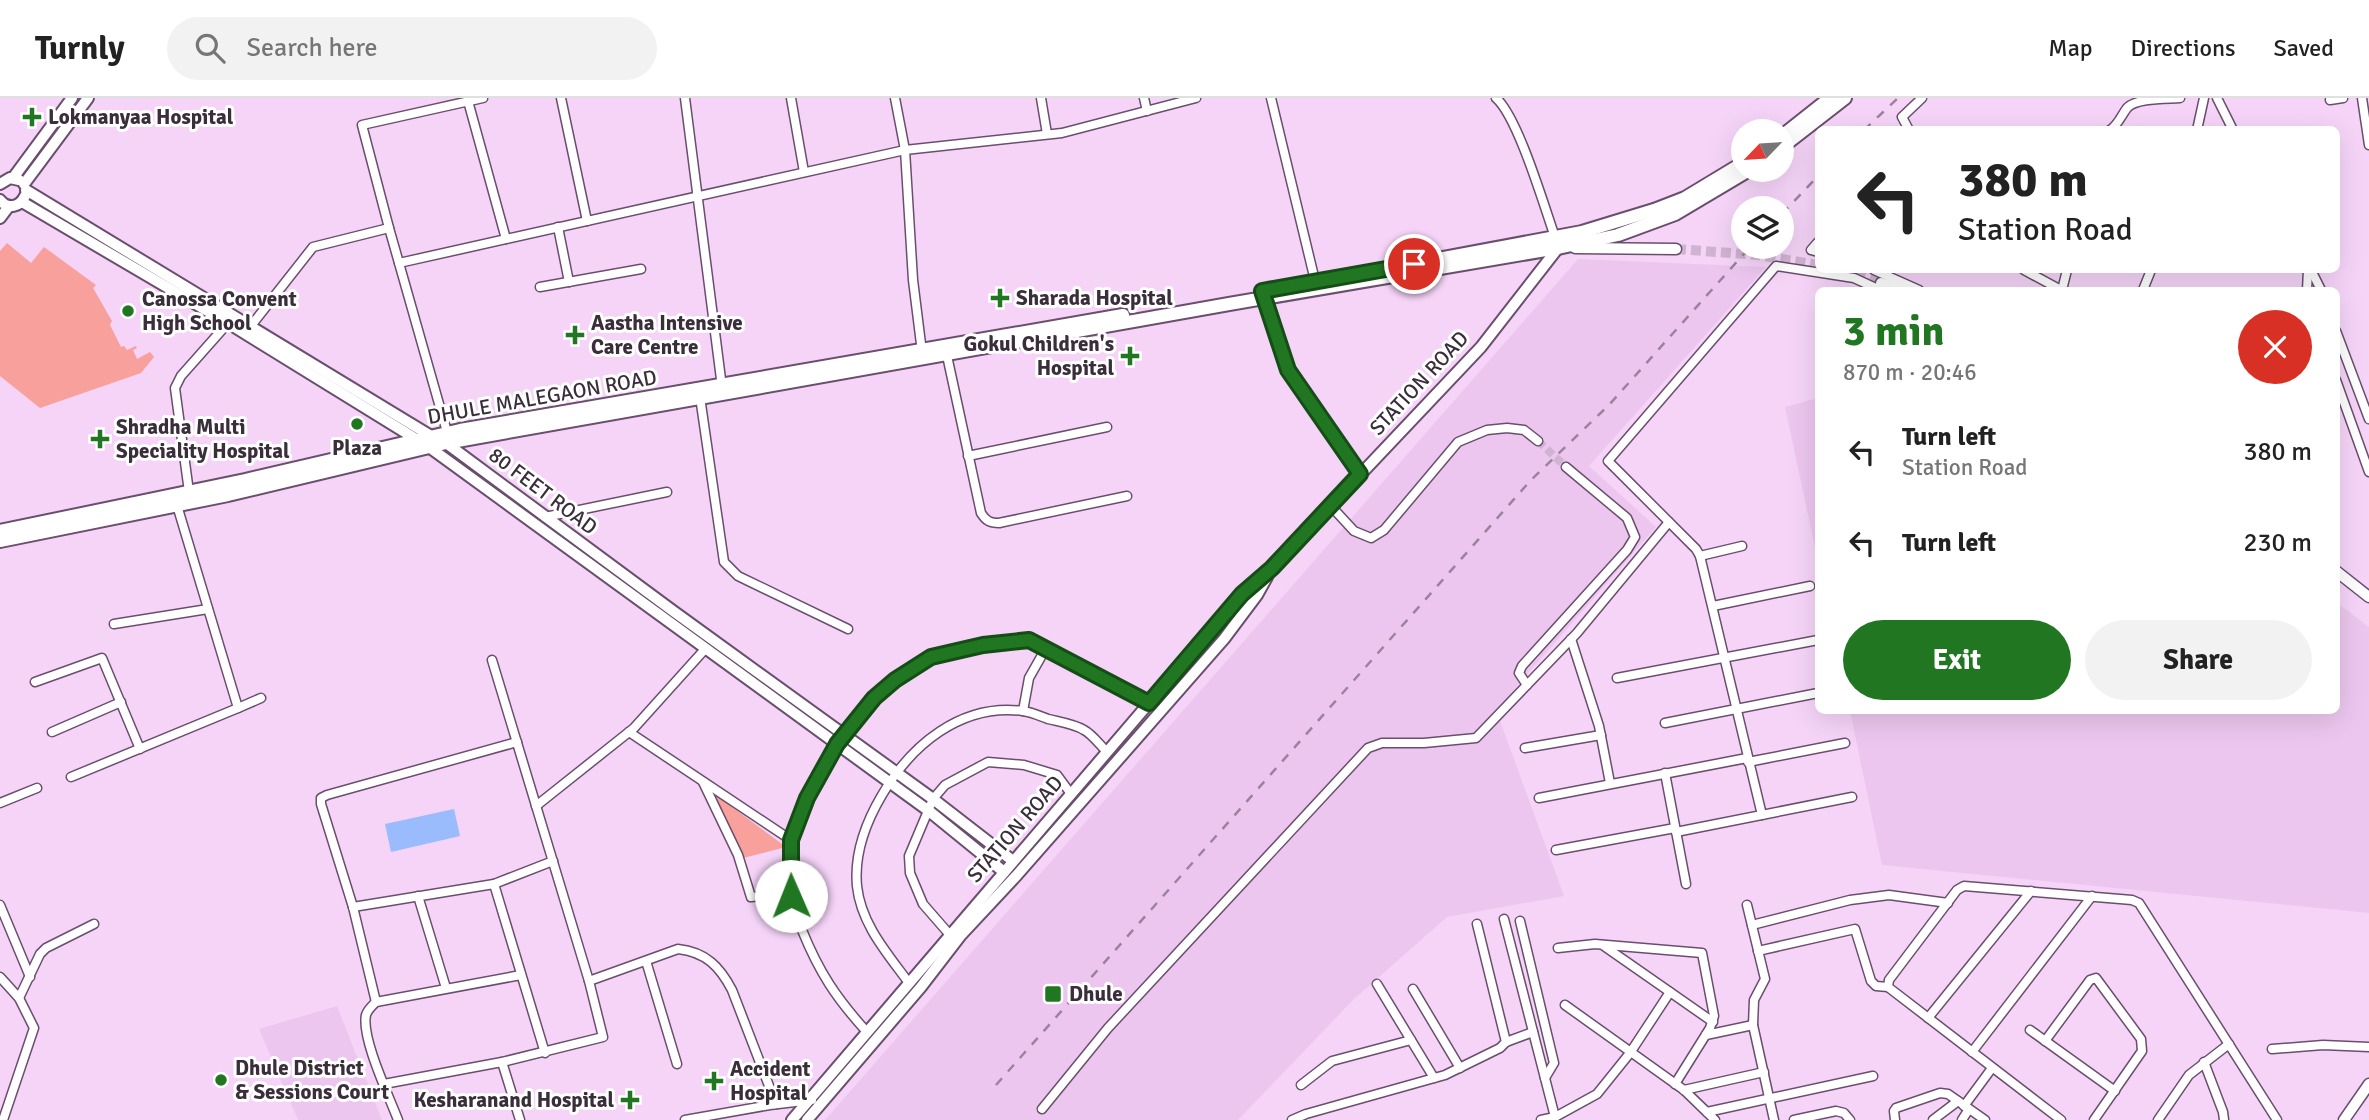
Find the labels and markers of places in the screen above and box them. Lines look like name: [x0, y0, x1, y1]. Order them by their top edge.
place label: Lokmanyaa Hospital: [48, 104, 234, 130]
marker: Lokmanyaa Hospital: [22, 107, 42, 127]
pin: [1384, 234, 1444, 294]
place label: Sharada Hospital: [1016, 285, 1173, 311]
place label: Canossa Convent High School: [142, 286, 297, 336]
marker: Sharada Hospital: [990, 288, 1010, 308]
marker: Canossa Convent High School: [120, 303, 136, 319]
place label: Aastha Intensive Care Centre: [591, 310, 743, 360]
marker: Aastha Intensive Care Centre: [565, 325, 585, 345]
place label: Gokul Children's Hospital: [964, 331, 1114, 381]
marker: Gokul Children's Hospital: [1120, 346, 1140, 366]
place label: Shradha Multi Speciality Hospital: [116, 414, 290, 464]
marker: Plaza: [349, 416, 365, 432]
marker: Shradha Multi Speciality Hospital: [90, 429, 110, 449]
place label: Plaza: [332, 435, 382, 461]
place label: Dhule: [1069, 981, 1123, 1007]
marker: Dhule: [1043, 984, 1063, 1004]
place label: Dhule District & Sessions Court: [235, 1055, 389, 1105]
place label: Accident Hospital: [730, 1056, 811, 1106]
marker: Accident Hospital: [704, 1071, 724, 1091]
marker: Dhule District & Sessions Court: [213, 1072, 229, 1088]
place label: Kesharanand Hospital: [413, 1087, 614, 1113]
marker: Kesharanand Hospital: [620, 1090, 640, 1110]

